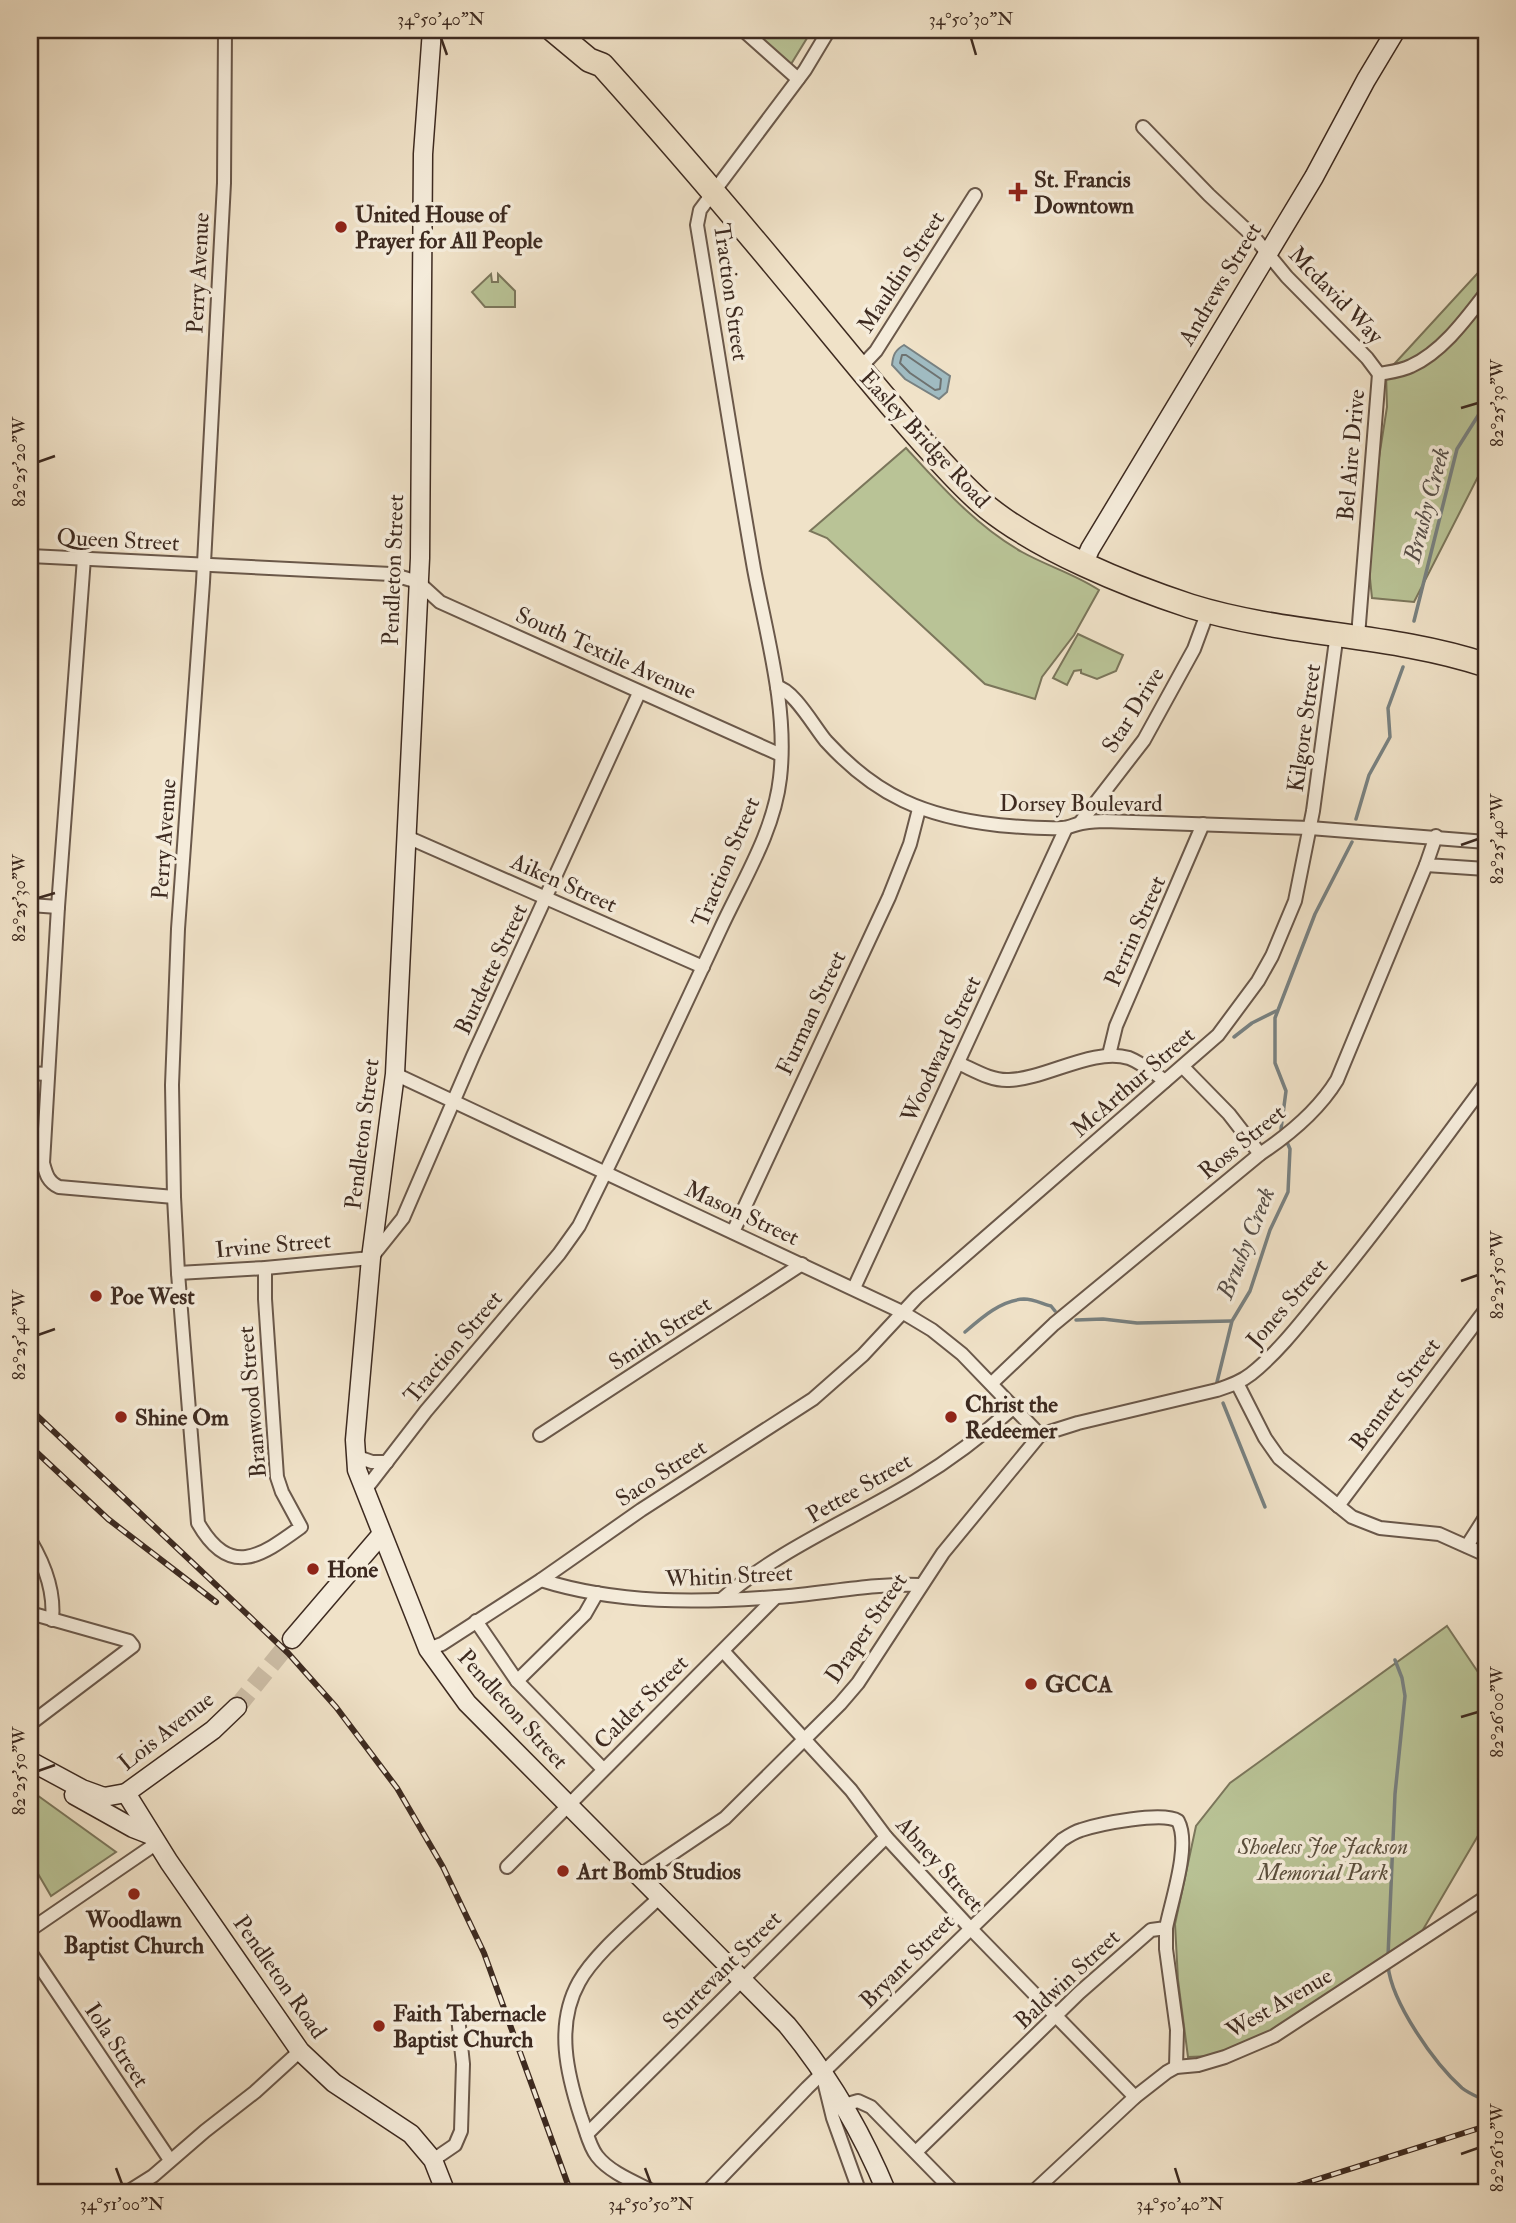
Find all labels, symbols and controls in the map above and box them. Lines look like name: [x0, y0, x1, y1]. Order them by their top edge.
text: 34°50'40"N: [397, 8, 485, 31]
text: 34°50'30"N: [929, 8, 1013, 31]
place label: St. Francis Downtown: [1034, 165, 1134, 220]
marker: St. Francis Downtown: [1008, 182, 1028, 202]
place label: United House of Prayer for All People: [355, 200, 543, 256]
street label: Mauldin Street: [851, 206, 951, 338]
street label: Perry Avenue: [180, 211, 216, 334]
street label: Andrews Street: [1171, 217, 1268, 352]
marker: United House of Prayer for All People: [333, 219, 349, 235]
street label: Traction Street: [707, 221, 755, 363]
street label: Mcdavid Way: [1282, 240, 1390, 350]
text: 82°25'30"W: [1486, 358, 1509, 447]
street label: Easley Bridge Road: [853, 364, 997, 514]
street label: Bel Aire Drive: [1331, 388, 1371, 522]
text: 82°25'20"W: [8, 416, 31, 507]
water label: Brushy Creek: [1397, 444, 1457, 567]
street label: Pendleton Street: [376, 494, 410, 646]
street label: Queen Street: [56, 522, 180, 558]
street label: South Textile Avenue: [511, 600, 701, 706]
street label: Star Drive: [1095, 661, 1171, 758]
street label: Kilgore Street: [1281, 662, 1327, 794]
street label: Perry Avenue: [145, 777, 183, 900]
street label: Dorsey Boulevard: [999, 789, 1163, 818]
street label: Traction Street: [686, 793, 766, 931]
text: 82°25'40"W: [1486, 793, 1509, 884]
street label: Aiken Street: [506, 846, 622, 919]
text: 82°25'30"W: [8, 853, 31, 942]
street label: Perrin Street: [1098, 871, 1172, 991]
street label: Burdette Street: [448, 899, 534, 1039]
street label: Furman Street: [770, 946, 852, 1080]
street label: Woodward Street: [894, 971, 988, 1128]
street label: McArthur Street: [1065, 1020, 1201, 1144]
street label: Pendleton Street: [338, 1057, 386, 1211]
street label: Ross Street: [1193, 1098, 1291, 1186]
street label: Mason Street: [680, 1174, 804, 1252]
water label: Brushy Creek: [1209, 1183, 1282, 1304]
street label: Irvine Street: [214, 1226, 332, 1264]
text: 82°25'50"W: [1486, 1230, 1509, 1319]
street label: Jones Street: [1239, 1252, 1334, 1355]
place label: Poe West: [110, 1282, 195, 1311]
street label: Traction Street: [397, 1285, 509, 1409]
marker: Poe West: [88, 1288, 104, 1304]
text: 82°25'40"W: [8, 1289, 31, 1380]
street label: Smith Street: [603, 1289, 717, 1377]
street label: Branwood Street: [231, 1325, 273, 1479]
street label: Bennett Street: [1343, 1332, 1447, 1456]
place label: Christ the Redeemer: [965, 1390, 1058, 1445]
place label: Shine Om: [135, 1403, 229, 1432]
marker: Shine Om: [113, 1409, 129, 1425]
marker: Christ the Redeemer: [943, 1409, 959, 1425]
street label: Saco Street: [610, 1433, 712, 1513]
street label: Pettee Street: [801, 1446, 917, 1530]
place label: Hone: [327, 1555, 378, 1584]
street label: Whitin Street: [664, 1558, 793, 1594]
marker: Hone: [305, 1561, 321, 1577]
street label: Draper Street: [819, 1567, 914, 1689]
street label: Pendleton Street: [452, 1643, 574, 1775]
street label: Calder Street: [588, 1649, 694, 1755]
text: 82°26'00"W: [1486, 1666, 1509, 1758]
place label: GCCA: [1045, 1670, 1113, 1699]
marker: GCCA: [1023, 1676, 1039, 1692]
street label: Lois Avenue: [112, 1684, 220, 1777]
text: 82°25'50"W: [8, 1726, 31, 1815]
street label: Abney Street: [889, 1810, 990, 1917]
park label: Shoeless Joe Jackson Memorial Park: [1237, 1832, 1408, 1887]
place label: Art Bomb Studios: [576, 1857, 741, 1886]
marker: Art Bomb Studios: [555, 1863, 571, 1879]
marker: Woodlawn Baptist Church: [126, 1886, 142, 1902]
street label: Sturtevant Street: [656, 1904, 788, 2036]
place label: Woodlawn Baptist Church: [64, 1905, 204, 1961]
street label: Bryant Street: [853, 1907, 961, 2015]
street label: Pendleton Road: [227, 1910, 333, 2044]
street label: Baldwin Street: [1008, 1923, 1126, 2035]
street label: West Avenue: [1220, 1961, 1338, 2045]
street label: Iola Street: [78, 1997, 156, 2093]
place label: Faith Tabernacle Baptist Church: [393, 1999, 546, 2055]
marker: Faith Tabernacle Baptist Church: [371, 2018, 387, 2034]
text: 82°26'10"W: [1486, 2103, 1509, 2192]
text: 34°51'00"N: [80, 2193, 164, 2216]
text: 34°50'50"N: [608, 2193, 694, 2216]
text: 34°50'40"N: [1136, 2193, 1224, 2216]

